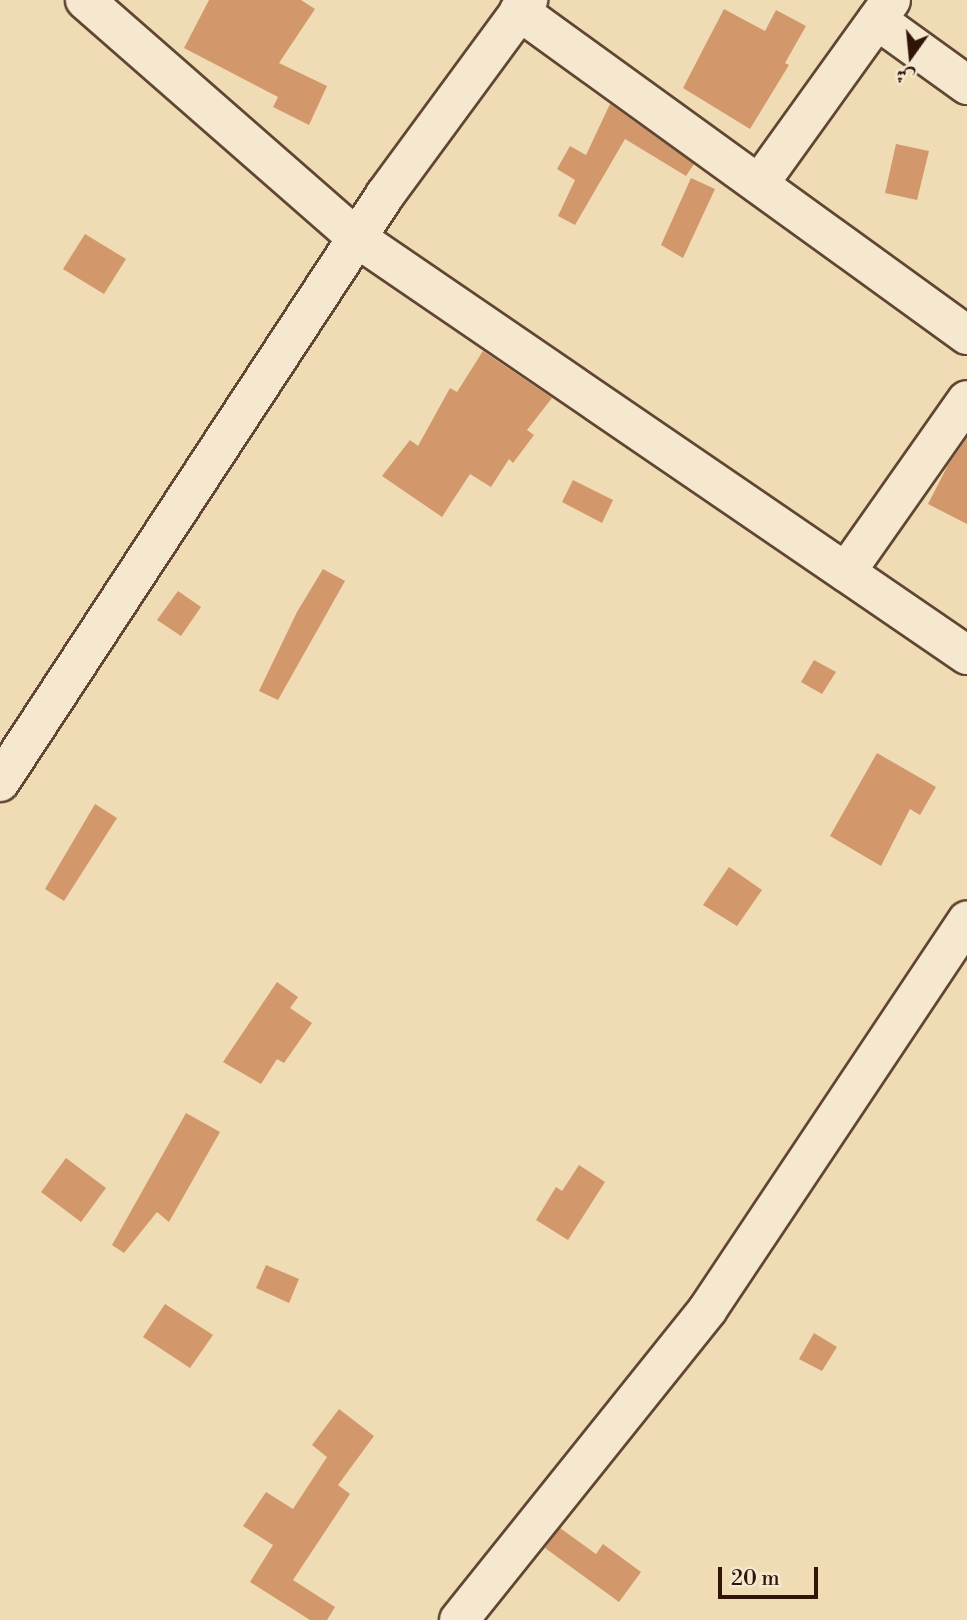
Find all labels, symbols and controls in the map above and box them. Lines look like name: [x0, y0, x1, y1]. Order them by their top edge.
north arrow: [876, 21, 946, 91]
text: ش: [893, 62, 918, 90]
scale bar: [722, 1554, 822, 1598]
text: 20 m: [731, 1566, 780, 1592]

